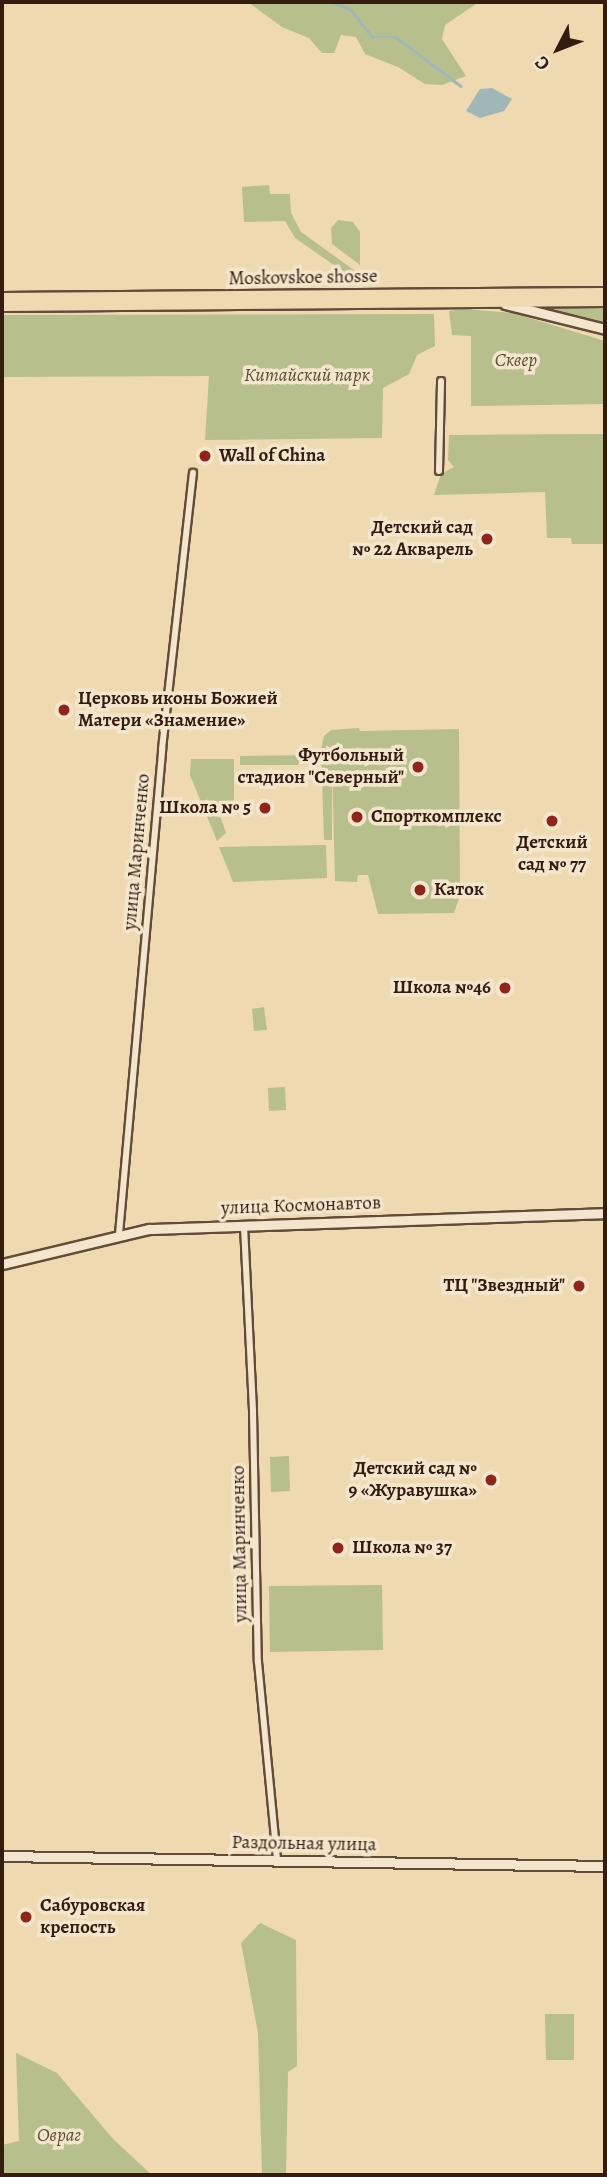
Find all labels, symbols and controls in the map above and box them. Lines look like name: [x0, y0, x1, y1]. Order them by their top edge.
north arrow: [523, 14, 593, 84]
text: С: [529, 50, 556, 76]
street label: Moskovskoe shosse: [228, 265, 378, 291]
park label: Сквер: [495, 350, 537, 372]
park label: Китайский парк: [244, 365, 370, 387]
place label: Wall of China: [219, 445, 326, 467]
marker: Wall of China: [197, 448, 213, 464]
place label: Детский сад № 22 Акварель: [352, 517, 473, 561]
marker: Детский сад № 22 Акварель: [479, 531, 495, 547]
place label: Церковь иконы Божией Матери «Знамение»: [78, 688, 278, 732]
marker: Церковь иконы Божией Матери «Знамение»: [56, 702, 72, 718]
place label: Футбольный стадион "Северный": [237, 745, 404, 789]
marker: Футбольный стадион "Северный": [410, 759, 426, 775]
street label: улица Маринченко: [119, 773, 155, 931]
place label: Школа № 5: [159, 797, 251, 819]
marker: Школа № 5: [257, 800, 273, 816]
place label: Спорткомплекс: [371, 806, 502, 828]
marker: Спорткомплекс: [349, 809, 365, 825]
marker: Детский сад № 77: [544, 813, 560, 829]
place label: Детский сад № 77: [516, 832, 588, 876]
place label: Каток: [434, 879, 484, 901]
marker: Каток: [412, 882, 428, 898]
place label: Школа №46: [393, 977, 491, 999]
marker: Школа №46: [497, 980, 513, 996]
street label: улица Космонавтов: [221, 1192, 381, 1220]
place label: ТЦ "Звездный": [443, 1275, 565, 1297]
marker: ТЦ "Звездный": [571, 1278, 587, 1294]
place label: Детский сад № 9 «Журавушка»: [349, 1458, 477, 1502]
street label: улица Маринченко: [227, 1465, 253, 1623]
marker: Детский сад № 9 «Журавушка»: [483, 1472, 499, 1488]
place label: Школа № 37: [352, 1537, 452, 1559]
marker: Школа № 37: [330, 1540, 346, 1556]
street label: Раздольная улица: [231, 1831, 377, 1857]
place label: Сабуровская крепость: [40, 1895, 145, 1939]
marker: Сабуровская крепость: [18, 1909, 34, 1925]
park label: Овраг: [37, 2125, 81, 2147]

